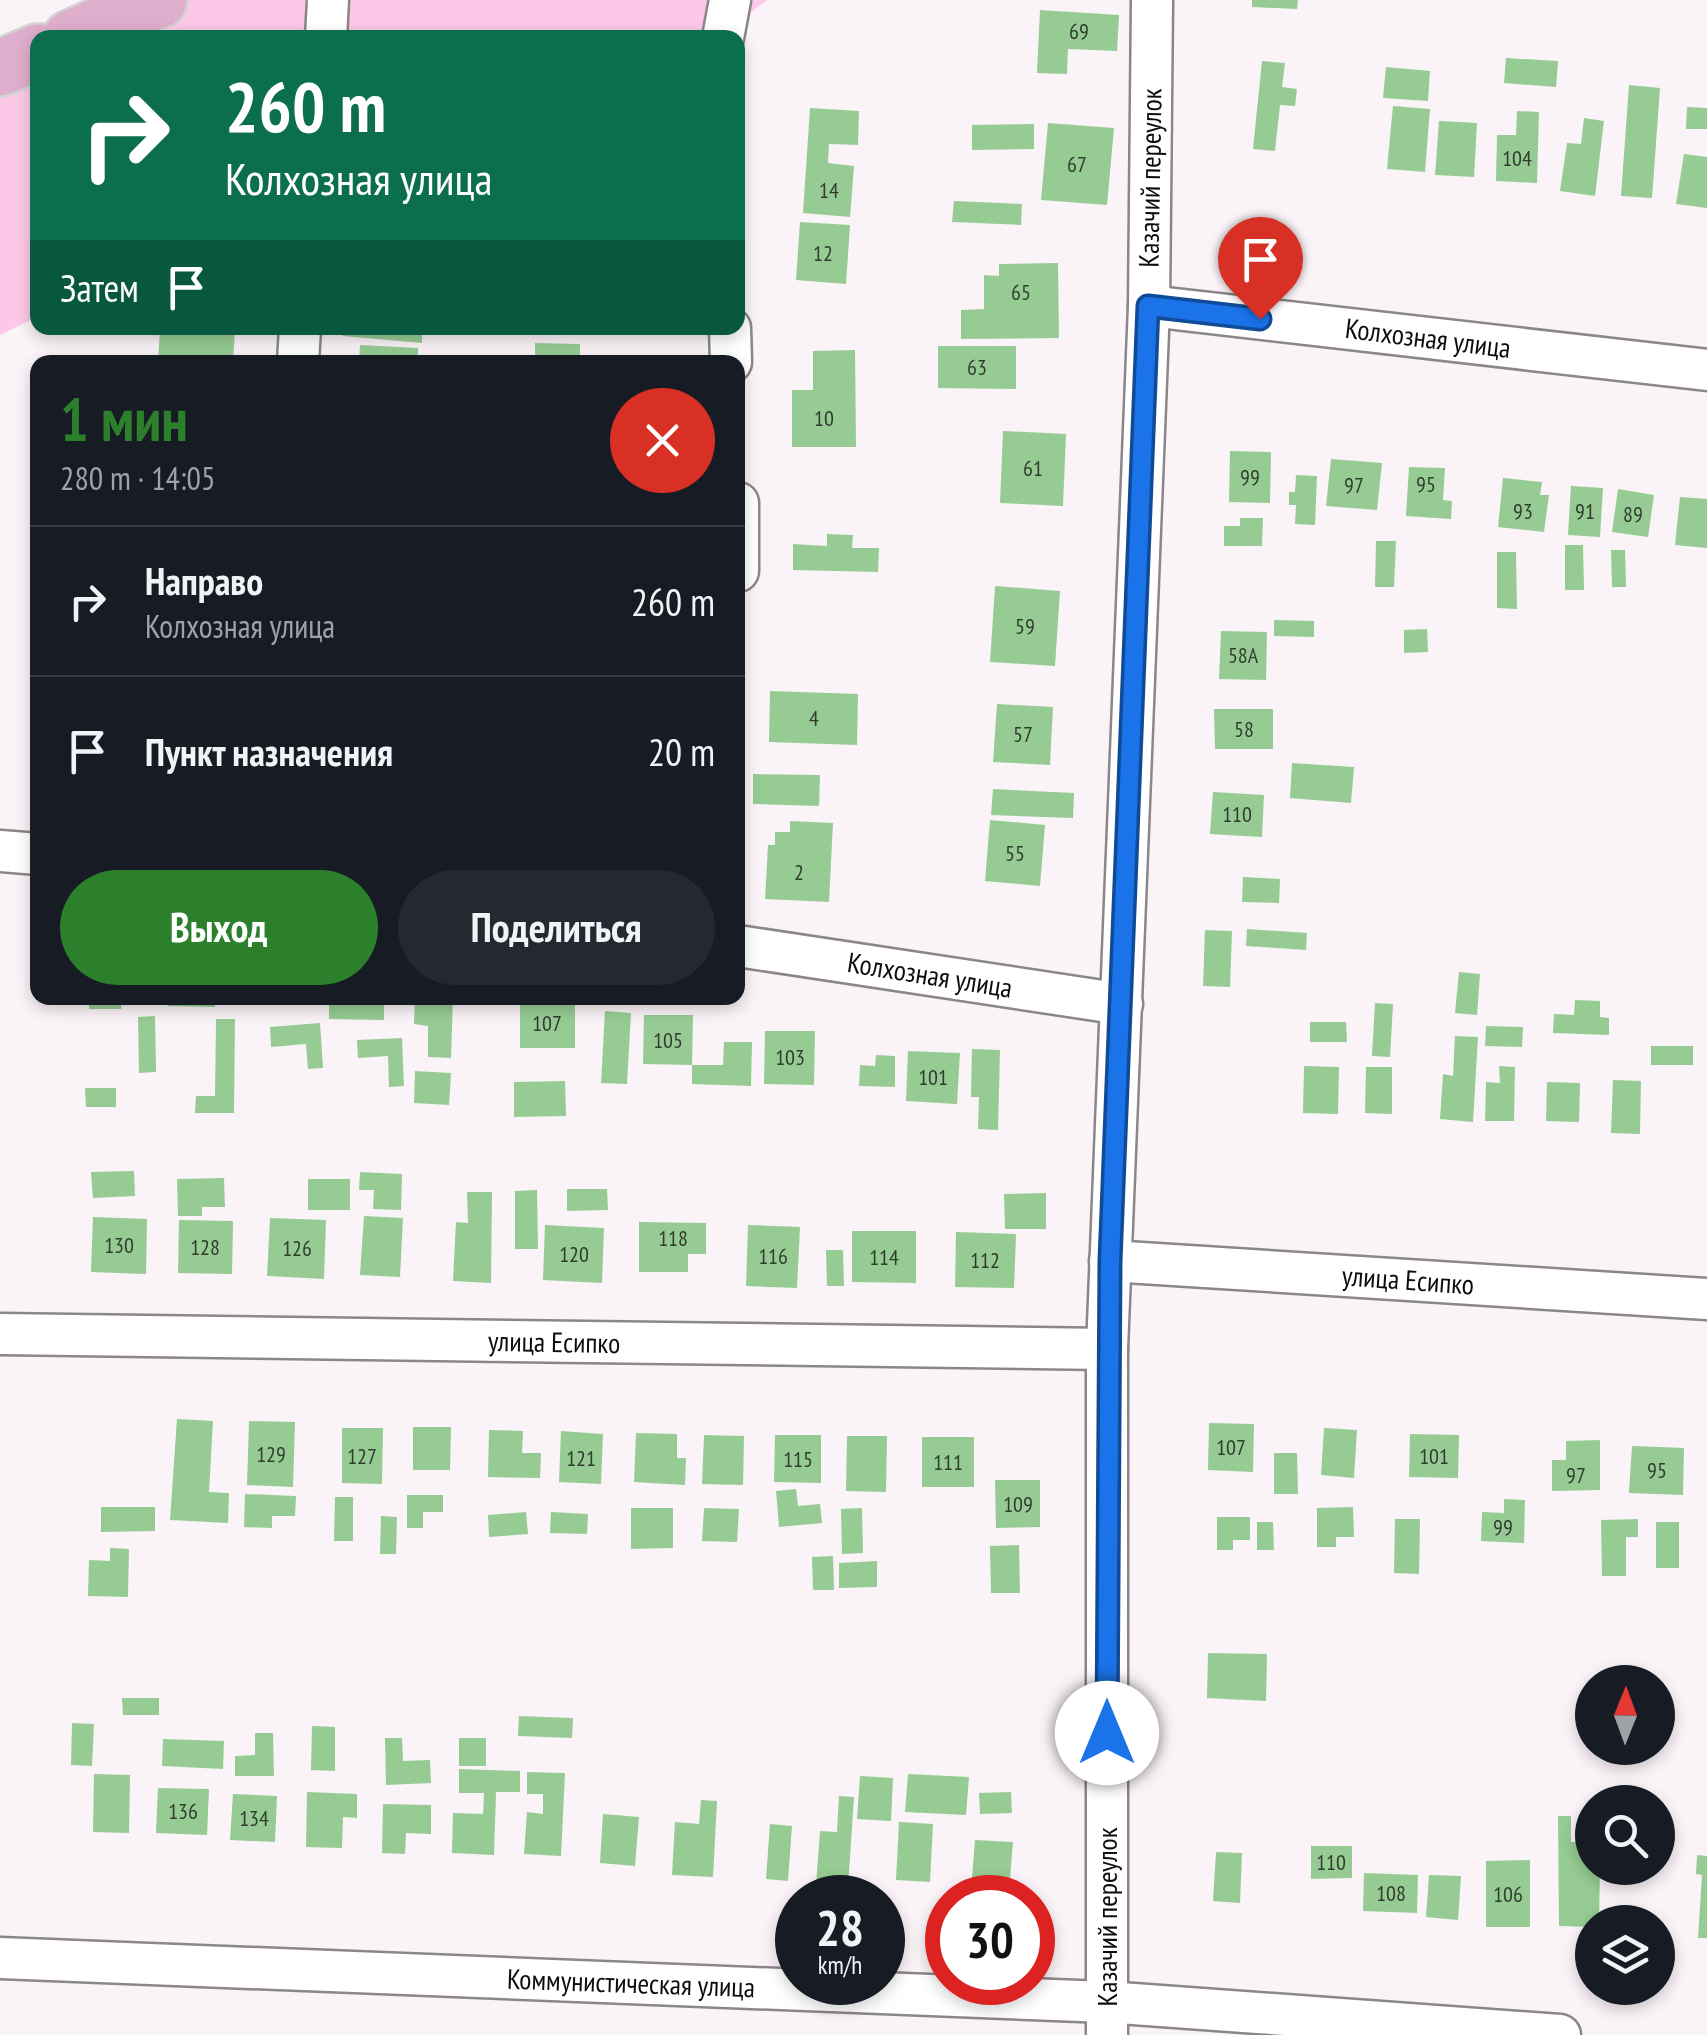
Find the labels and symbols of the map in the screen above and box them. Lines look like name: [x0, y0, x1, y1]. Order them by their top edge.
house number: 69: [1069, 17, 1089, 45]
street label: Казачий переулок: [1129, 88, 1170, 268]
house number: 104: [1502, 144, 1532, 172]
house number: 67: [1067, 150, 1087, 178]
house number: 14: [819, 176, 839, 204]
pin: [1218, 217, 1303, 320]
house number: 12: [813, 239, 833, 267]
house number: 65: [1011, 278, 1031, 306]
street label: Колхозная улица: [1343, 309, 1513, 366]
house number: 63: [967, 353, 987, 381]
house number: 10: [814, 404, 834, 432]
house number: 61: [1023, 454, 1043, 482]
house number: 99: [1240, 463, 1260, 491]
house number: 95: [1416, 470, 1436, 498]
house number: 97: [1344, 471, 1364, 499]
house number: 93: [1513, 497, 1533, 525]
house number: 91: [1575, 497, 1595, 525]
house number: 89: [1623, 500, 1643, 528]
house number: 59: [1015, 612, 1035, 640]
house number: 58А: [1228, 641, 1259, 669]
house number: 4: [809, 704, 819, 732]
house number: 58: [1234, 715, 1254, 743]
house number: 57: [1013, 720, 1033, 748]
house number: 110: [1222, 800, 1252, 828]
house number: 55: [1005, 839, 1025, 867]
house number: 2: [794, 858, 804, 886]
street label: Колхозная улица: [845, 943, 1015, 1006]
house number: 107: [532, 1009, 562, 1037]
house number: 105: [653, 1026, 683, 1054]
house number: 103: [775, 1043, 805, 1071]
house number: 101: [918, 1063, 948, 1091]
house number: 118: [658, 1224, 688, 1252]
house number: 130: [104, 1231, 134, 1259]
house number: 128: [190, 1233, 220, 1261]
house number: 126: [282, 1234, 312, 1262]
house number: 120: [559, 1240, 589, 1268]
house number: 116: [758, 1242, 788, 1270]
house number: 114: [869, 1243, 899, 1271]
house number: 112: [970, 1246, 1000, 1274]
street label: улица Есипко: [1341, 1256, 1475, 1303]
street label: улица Есипко: [488, 1322, 621, 1361]
house number: 107: [1216, 1433, 1246, 1461]
house number: 129: [256, 1440, 286, 1468]
house number: 127: [347, 1442, 377, 1470]
house number: 101: [1419, 1442, 1449, 1470]
house number: 121: [566, 1444, 596, 1472]
house number: 115: [783, 1445, 813, 1473]
house number: 111: [933, 1448, 963, 1476]
house number: 95: [1647, 1456, 1667, 1484]
house number: 97: [1566, 1461, 1586, 1489]
house number: 109: [1003, 1490, 1033, 1518]
house number: 99: [1493, 1513, 1513, 1541]
north arrow: [1575, 1665, 1675, 1765]
position arrow: [1055, 1681, 1159, 1785]
house number: 136: [168, 1797, 198, 1825]
house number: 134: [239, 1804, 269, 1832]
street label: Казачий переулок: [1088, 1827, 1125, 2007]
house number: 110: [1316, 1848, 1346, 1876]
speed limit sign: 30: [925, 1875, 1055, 2005]
house number: 108: [1376, 1879, 1406, 1907]
house number: 106: [1493, 1880, 1523, 1908]
street label: Коммунистическая улица: [506, 1960, 756, 2005]

